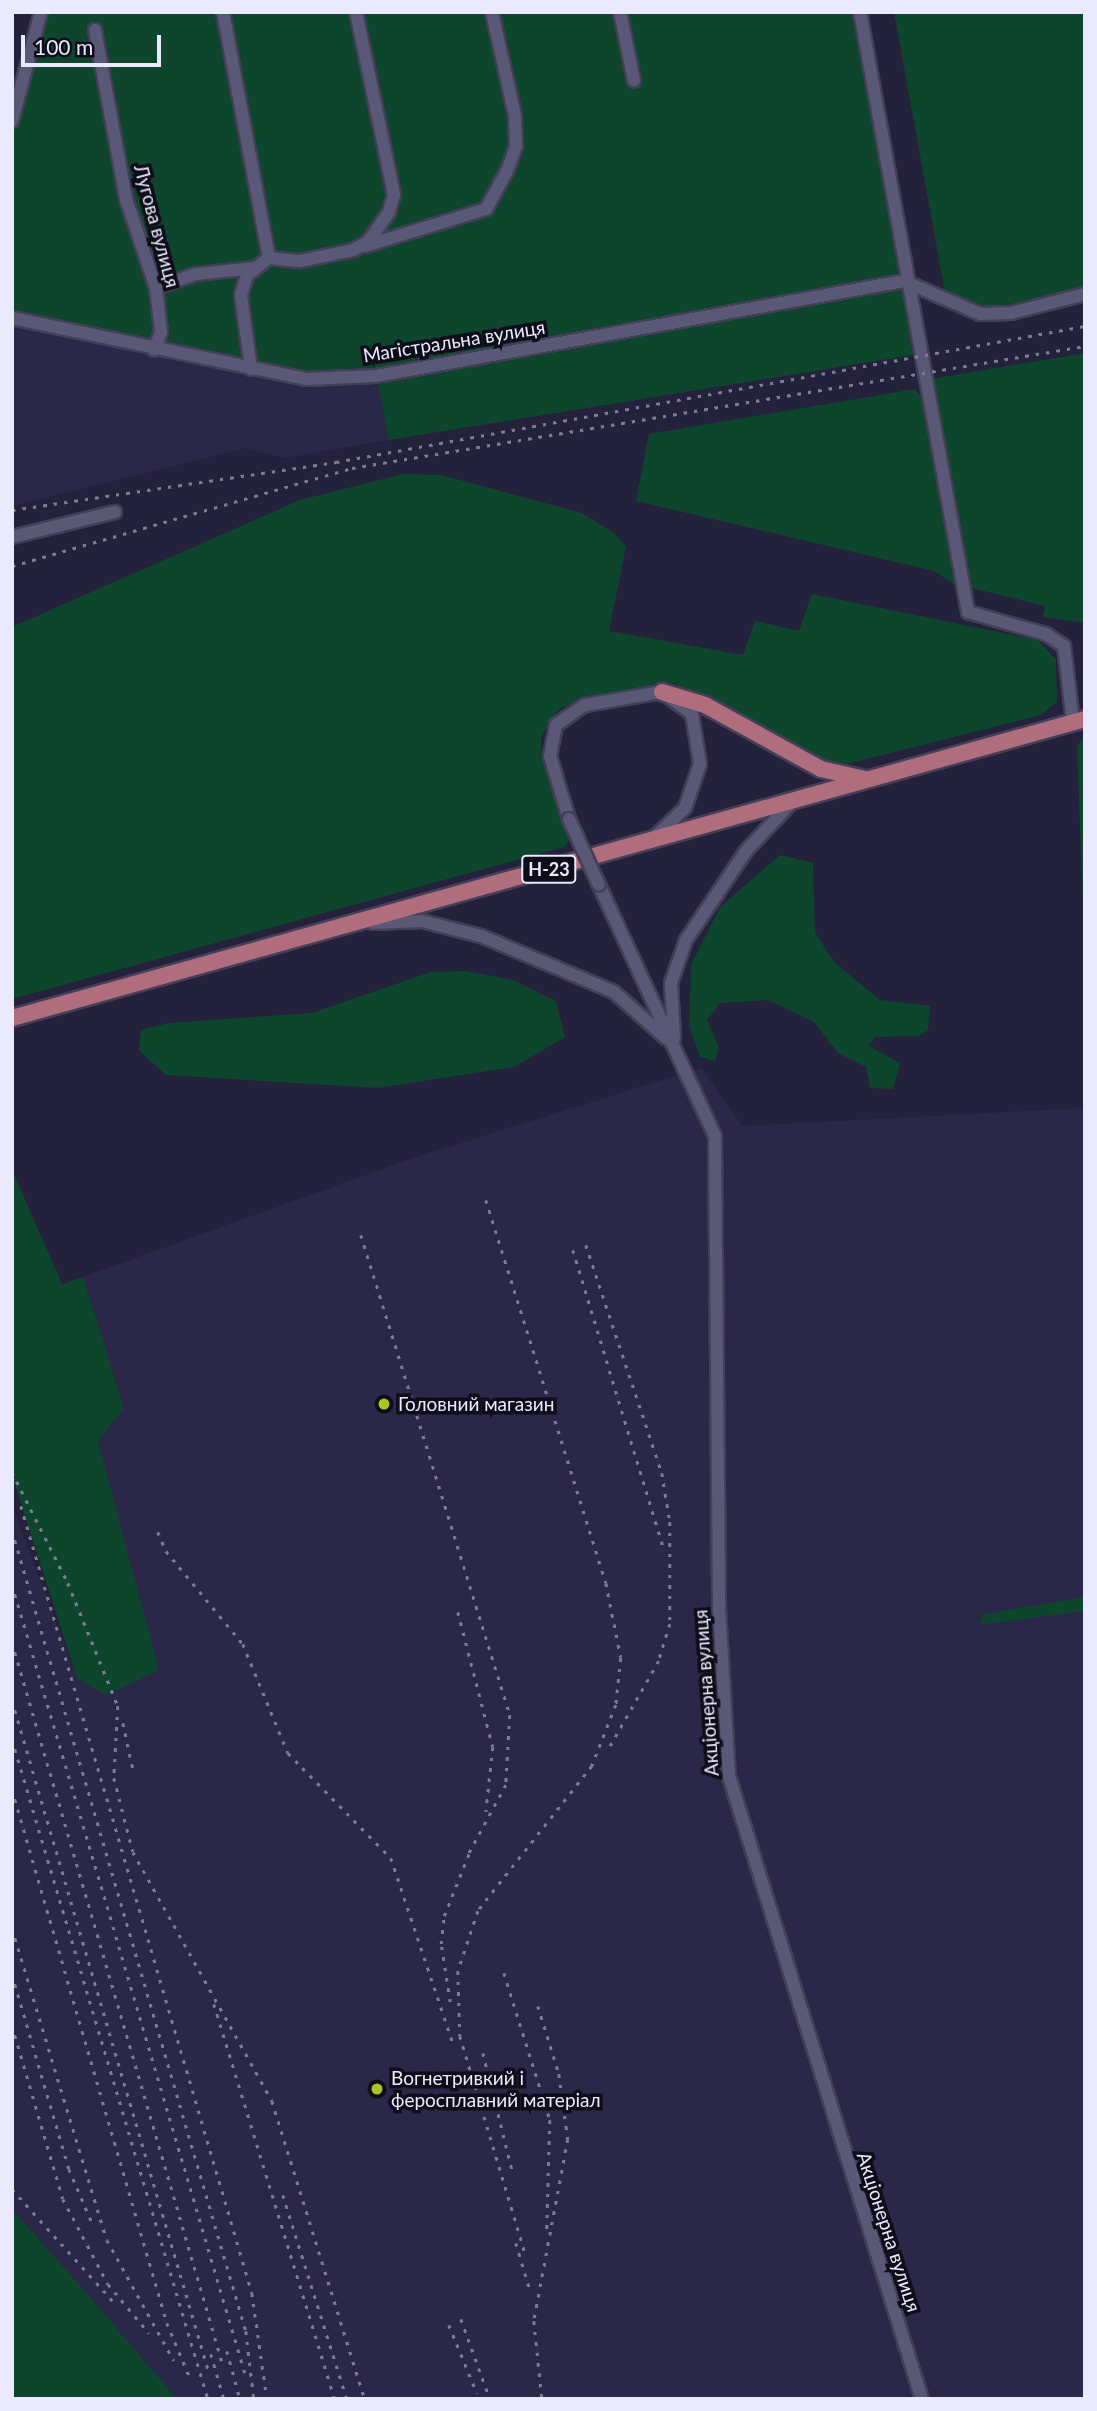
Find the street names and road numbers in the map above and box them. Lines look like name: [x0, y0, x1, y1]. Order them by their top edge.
street label: Лугова вулиця: [130, 162, 184, 290]
street label: Магістральна вулиця: [361, 315, 547, 367]
road number: Н-23: [521, 854, 577, 884]
street label: Акціонерна вулиця: [689, 1609, 723, 1777]
street label: Акціонерна вулиця: [852, 2149, 926, 2315]

